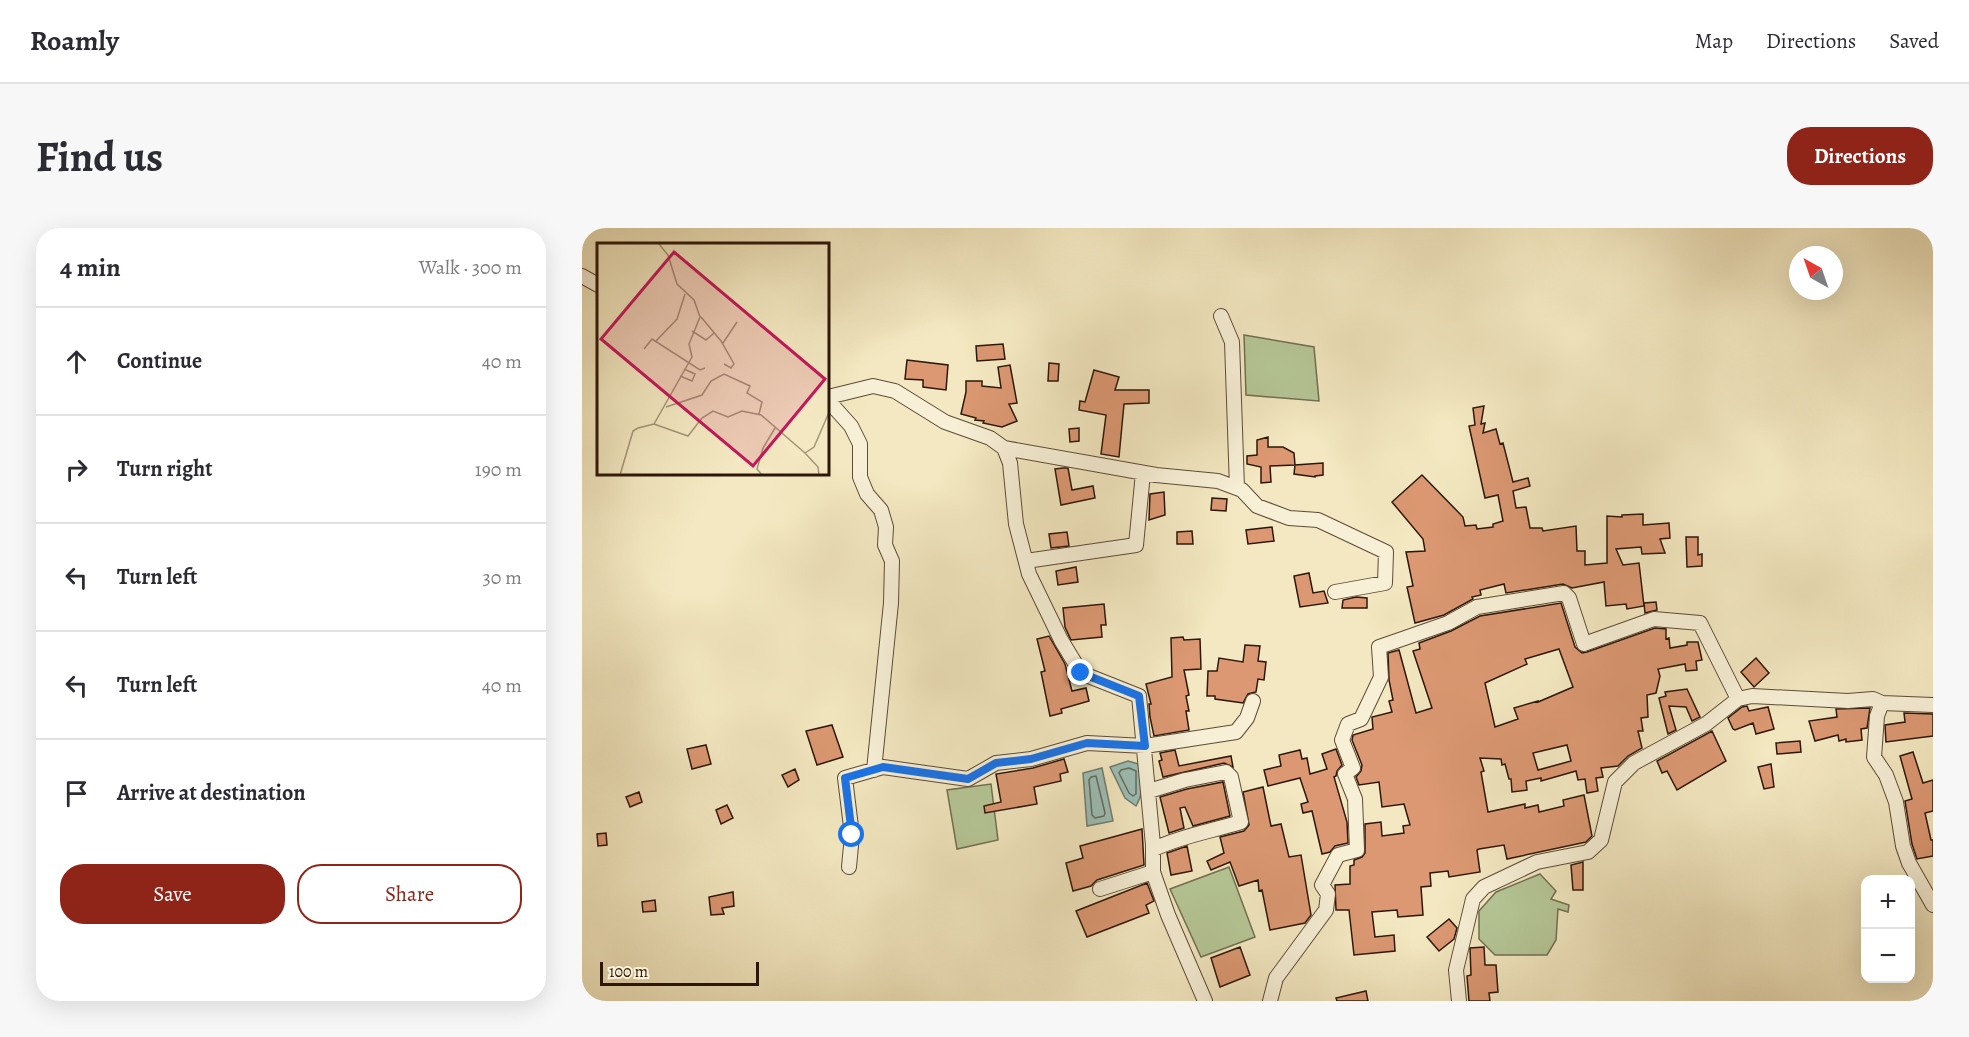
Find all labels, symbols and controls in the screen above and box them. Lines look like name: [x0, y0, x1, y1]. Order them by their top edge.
text: Roamly: [30, 22, 119, 60]
text: Map: [1695, 27, 1733, 55]
text: Directions: [1766, 27, 1856, 55]
text: Saved: [1889, 27, 1939, 55]
button: Directions: [1787, 127, 1933, 185]
text: Find us: [36, 128, 163, 185]
inset map: [597, 243, 830, 476]
north arrow: [1789, 246, 1843, 300]
text: 4 min: [60, 250, 121, 285]
text: Walk · 300 m: [419, 254, 522, 281]
icon: ahead: [60, 345, 93, 378]
text: Continue: [117, 346, 202, 376]
text: 40 m: [482, 348, 522, 375]
icon: right: [60, 453, 93, 486]
text: Turn right: [117, 454, 213, 484]
text: 190 m: [475, 456, 522, 483]
icon: left: [60, 561, 93, 594]
text: Turn left: [117, 562, 197, 592]
text: 30 m: [482, 564, 522, 591]
route end: [1067, 659, 1093, 685]
icon: left: [60, 669, 93, 702]
text: Turn left: [117, 670, 197, 700]
text: 40 m: [482, 672, 522, 699]
icon: arrive: [60, 777, 93, 810]
text: Arrive at destination: [117, 778, 306, 808]
route start: [838, 821, 864, 847]
button: Save: [60, 864, 285, 924]
button: Share: [297, 864, 522, 924]
map controls: [1861, 875, 1915, 983]
button: +: [1861, 875, 1915, 929]
button: −: [1861, 929, 1915, 983]
scale bar: [600, 959, 759, 986]
text: 100 m: [609, 961, 648, 983]

